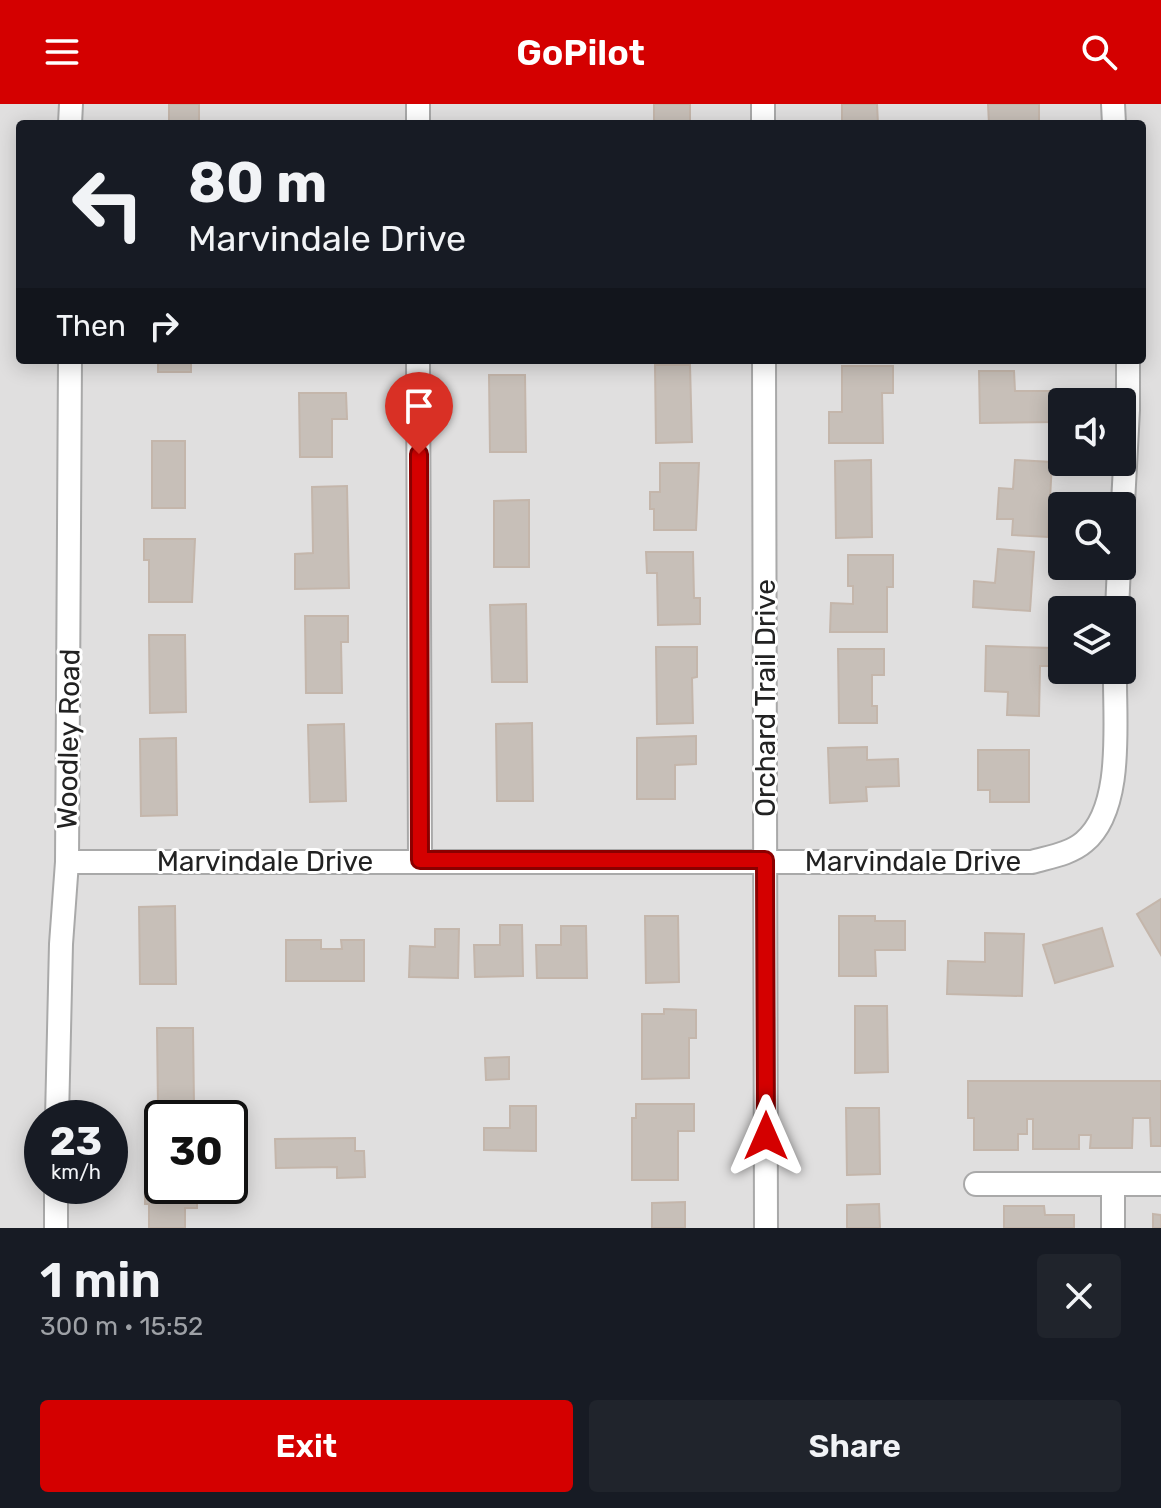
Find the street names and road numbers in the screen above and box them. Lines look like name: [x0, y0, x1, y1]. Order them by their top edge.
street label: Orchard Trail Drive: [749, 579, 782, 817]
street label: Woodley Road: [50, 648, 87, 830]
street label: Marvindale Drive: [157, 845, 373, 878]
street label: Marvindale Drive: [805, 845, 1021, 878]

